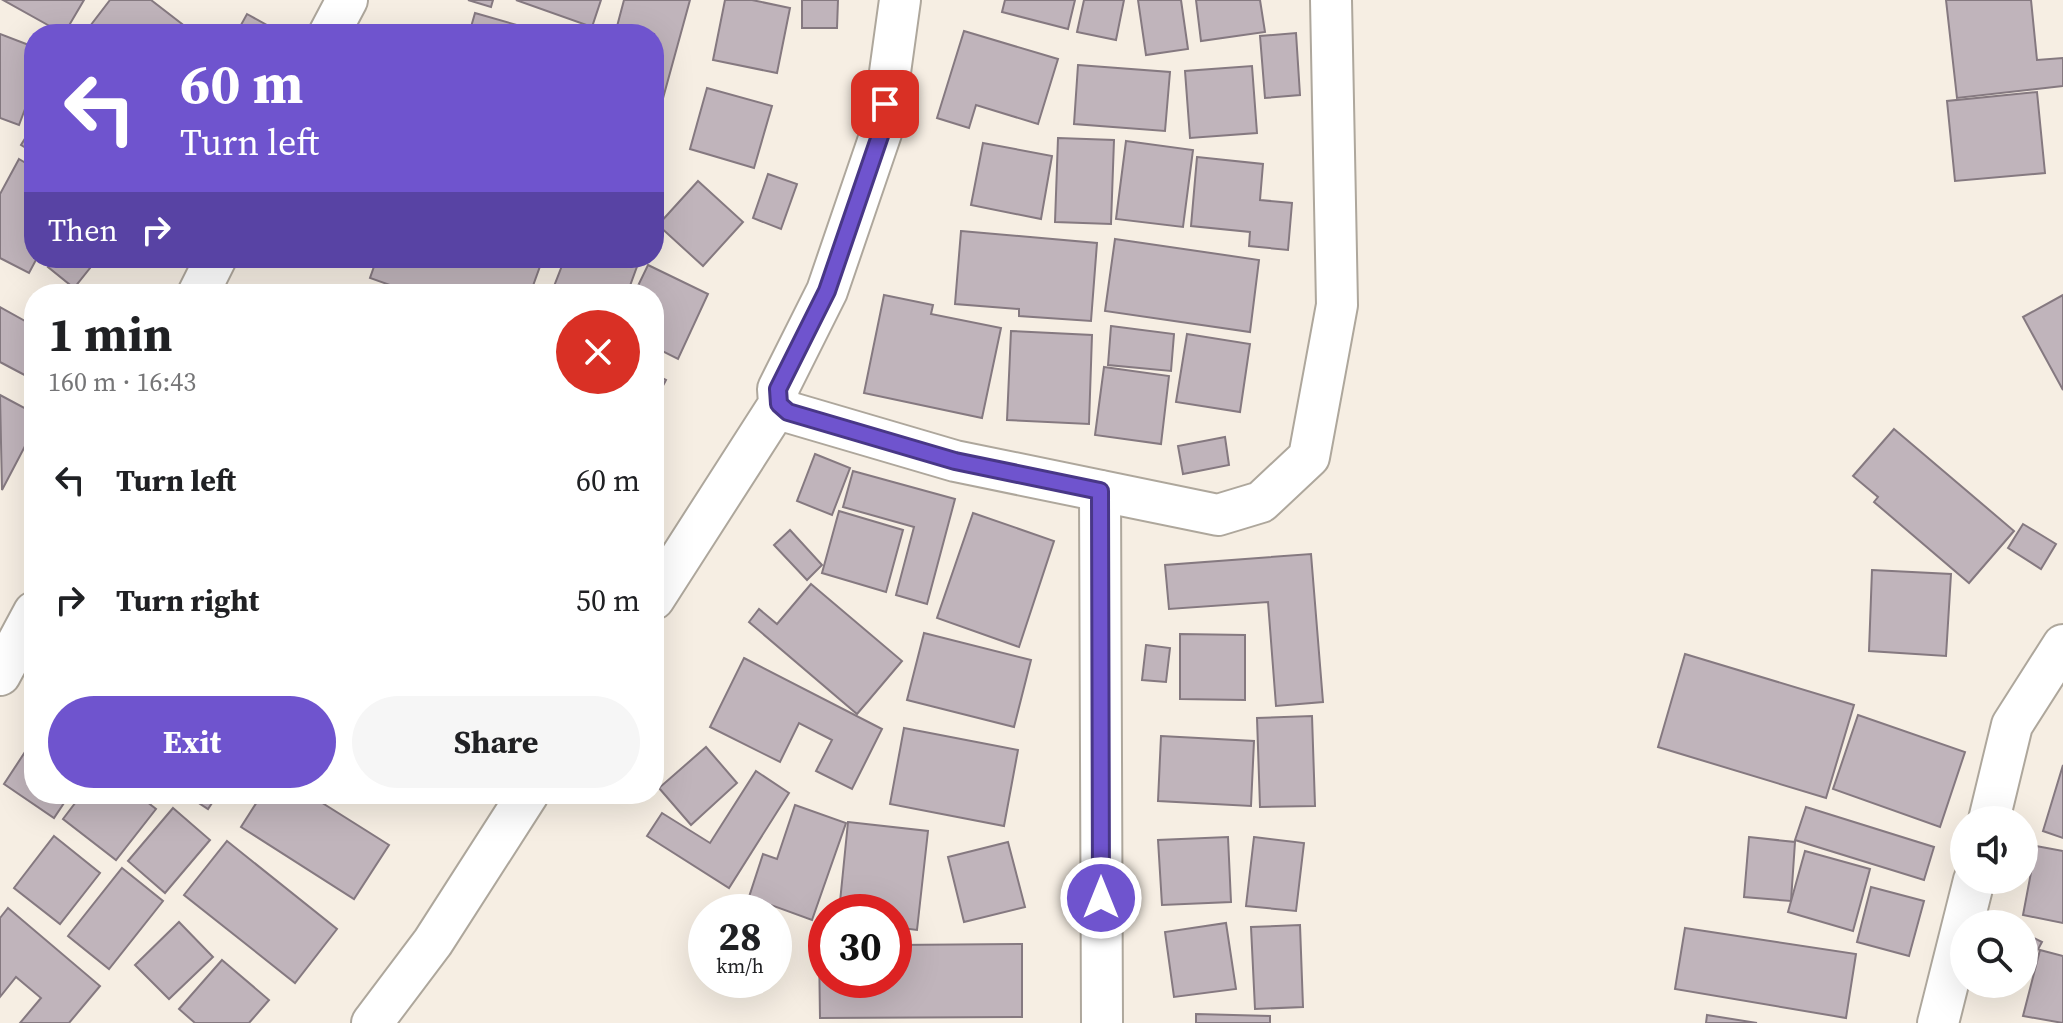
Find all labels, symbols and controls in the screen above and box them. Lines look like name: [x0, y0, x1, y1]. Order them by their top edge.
text: 60 m: [180, 45, 303, 122]
icon: left: [48, 56, 152, 160]
pin: [851, 70, 919, 138]
icon: arrive: [863, 82, 907, 126]
text: Turn left: [180, 118, 319, 167]
icon: right: [134, 208, 178, 252]
text: Then: [48, 210, 118, 251]
text: 1 min: [48, 301, 173, 367]
button: close: [556, 310, 640, 394]
text: 160 m · 16:43: [48, 364, 196, 400]
icon: left: [48, 458, 92, 502]
text: Turn left: [116, 460, 236, 501]
text: 60 m: [576, 460, 640, 501]
icon: right: [48, 578, 92, 622]
text: Turn right: [116, 580, 259, 621]
text: 50 m: [576, 580, 640, 621]
button: Exit: [48, 696, 336, 788]
button: Share: [352, 696, 640, 788]
map controls: [1950, 806, 2038, 998]
button: sound: [1950, 806, 2038, 894]
position arrow: [1059, 856, 1143, 940]
speed limit sign: 30: [808, 894, 912, 998]
text: 28: [718, 909, 762, 963]
button: search: [1950, 910, 2038, 998]
text: km/h: [716, 952, 764, 980]

